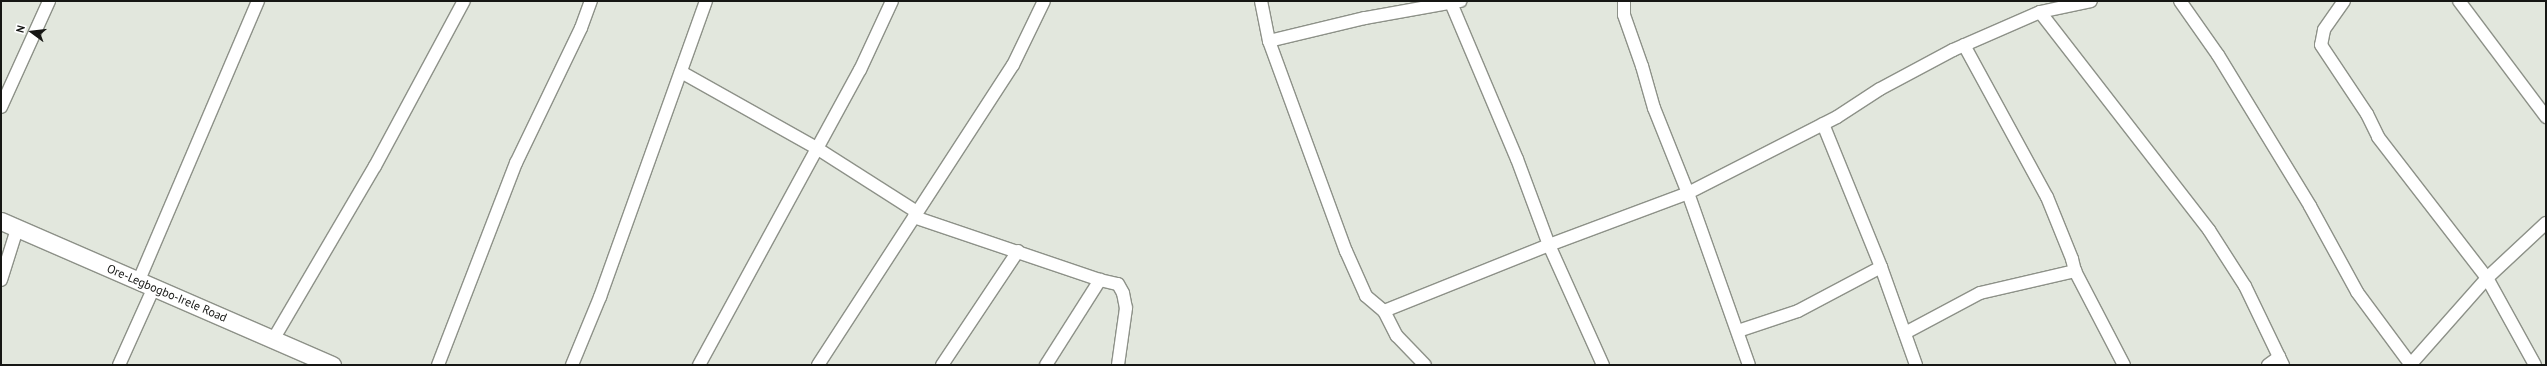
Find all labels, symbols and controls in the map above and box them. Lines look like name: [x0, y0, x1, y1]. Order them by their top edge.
north arrow: [12, 12, 52, 52]
text: N: [13, 24, 28, 34]
street label: Ore-Legbogbo-Irele Road: [105, 261, 229, 325]

